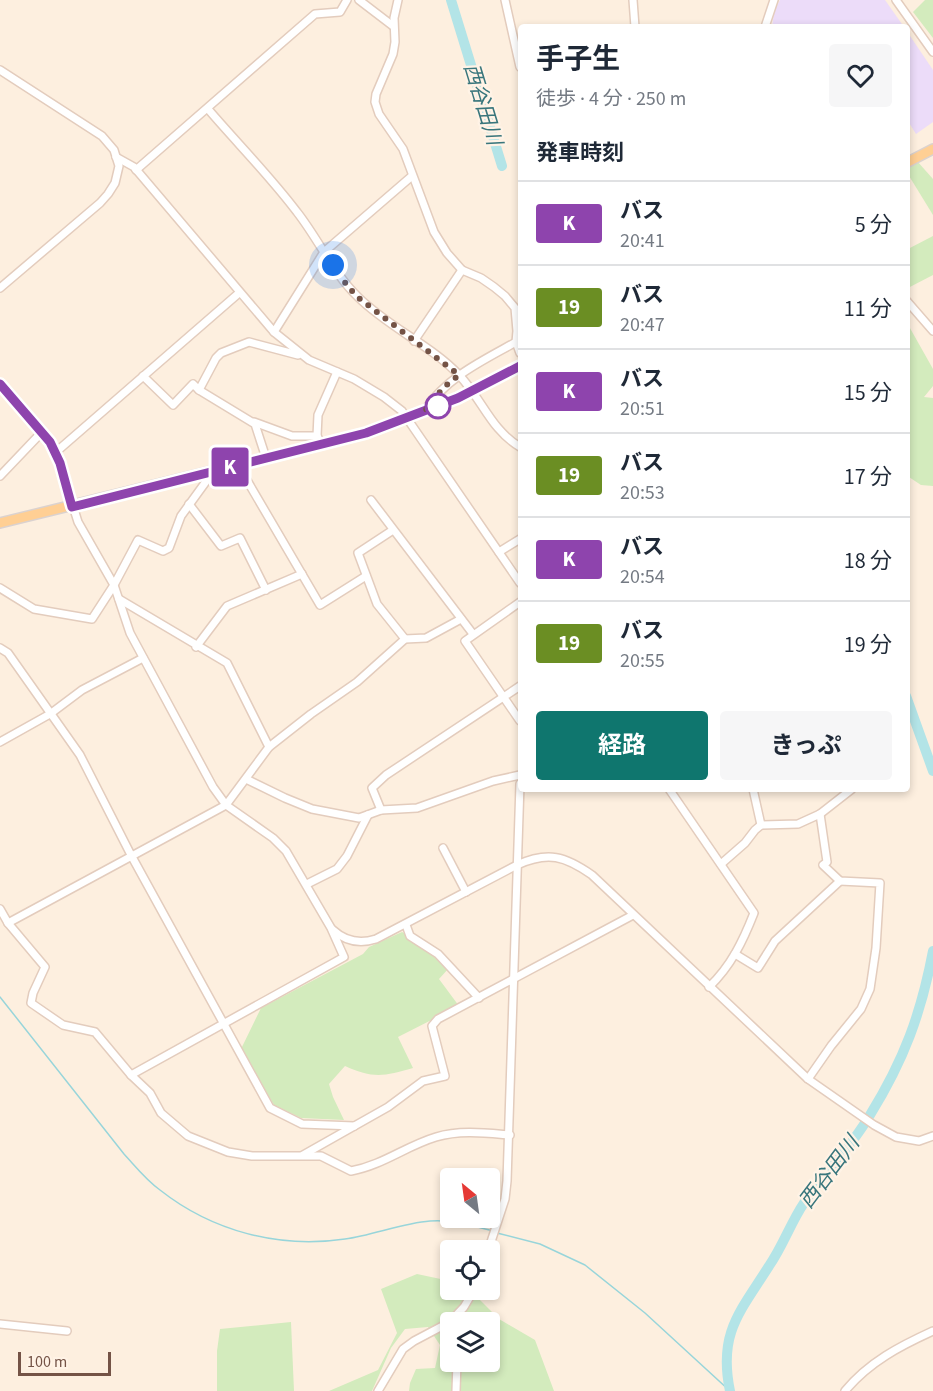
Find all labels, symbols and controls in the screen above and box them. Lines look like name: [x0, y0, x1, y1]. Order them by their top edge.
text: 手子生: [536, 39, 620, 79]
button: heart: [829, 44, 892, 107]
water label: 西谷田川: [456, 59, 510, 150]
text: 徒歩 · 4 分 · 250 m: [536, 85, 686, 113]
text: 発車時刻: [536, 137, 624, 169]
text: バス: [620, 195, 664, 227]
text: K: [563, 208, 575, 238]
text: 5 分: [855, 209, 892, 241]
text: 20:41: [620, 227, 665, 255]
your location: [318, 250, 348, 280]
text: バス: [620, 279, 664, 311]
text: 19: [558, 292, 580, 322]
text: 11 分: [844, 293, 892, 325]
text: 20:47: [620, 311, 665, 339]
text: バス: [620, 363, 664, 395]
text: K: [563, 376, 575, 406]
text: 15 分: [844, 377, 892, 409]
unlabelled marker: [425, 393, 451, 419]
text: 20:51: [620, 395, 665, 423]
text: バス: [620, 447, 664, 479]
line badge: K: [210, 448, 250, 486]
text: K: [224, 452, 236, 482]
text: 19: [558, 460, 580, 490]
text: 17 分: [844, 461, 892, 493]
text: 20:53: [620, 479, 665, 507]
text: バス: [620, 531, 664, 563]
text: K: [563, 544, 575, 574]
text: 18 分: [844, 545, 892, 577]
text: 20:54: [620, 563, 665, 591]
text: バス: [620, 615, 664, 647]
text: 19: [558, 628, 580, 658]
text: 19 分: [844, 629, 892, 661]
text: 20:55: [620, 647, 665, 675]
button: 経路: [536, 711, 708, 780]
button: きっぷ: [720, 711, 892, 780]
water label: 西谷田川: [792, 1128, 867, 1215]
north arrow: [440, 1168, 500, 1228]
map controls: [440, 1168, 500, 1372]
button: locate: [440, 1240, 500, 1300]
button: layers: [440, 1312, 500, 1372]
scale bar: [18, 1349, 111, 1376]
text: 100 m: [27, 1351, 67, 1373]

